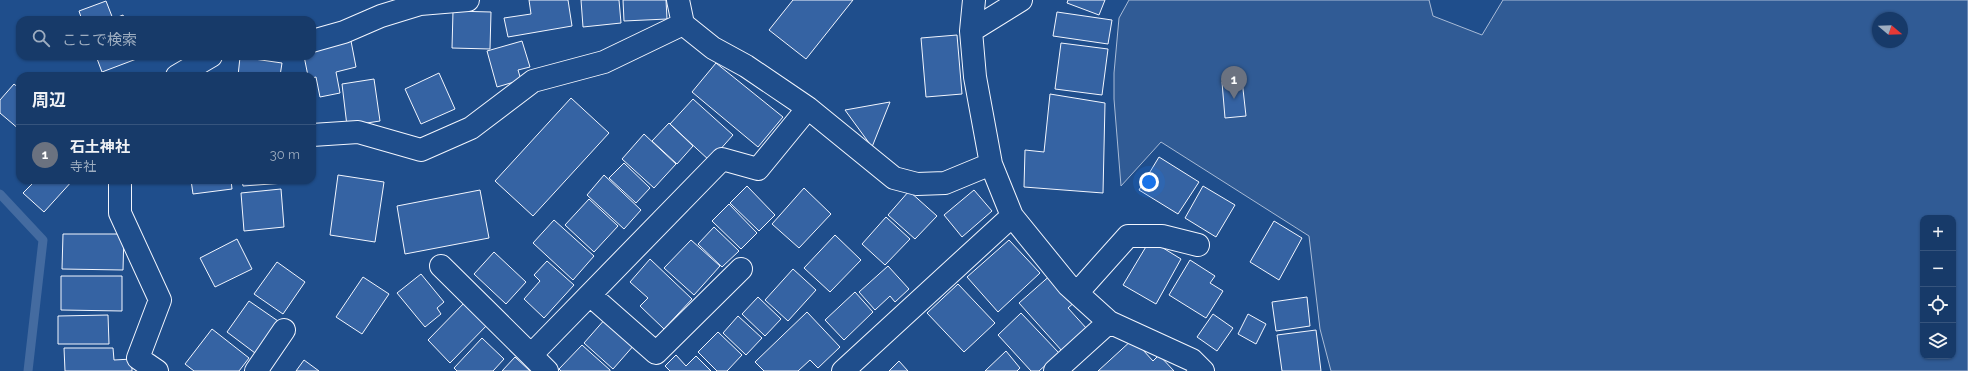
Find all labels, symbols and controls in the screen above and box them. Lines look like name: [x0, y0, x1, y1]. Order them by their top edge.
north arrow: [1872, 12, 1908, 48]
search box: [16, 16, 316, 60]
icon: search: [30, 27, 52, 49]
text: ここで検索: [62, 31, 137, 49]
pin: 1: [1221, 66, 1247, 99]
text: 周辺: [32, 90, 66, 110]
text: 石土神社: [70, 138, 130, 156]
text: 1: [42, 147, 48, 162]
text: 30 m: [270, 147, 300, 162]
text: 寺社: [70, 159, 96, 174]
your location: [1139, 172, 1159, 192]
map controls: [1920, 215, 1956, 359]
button: +: [1920, 215, 1956, 251]
button: −: [1920, 251, 1956, 287]
button: locate: [1920, 287, 1956, 323]
button: layers: [1920, 323, 1956, 359]

